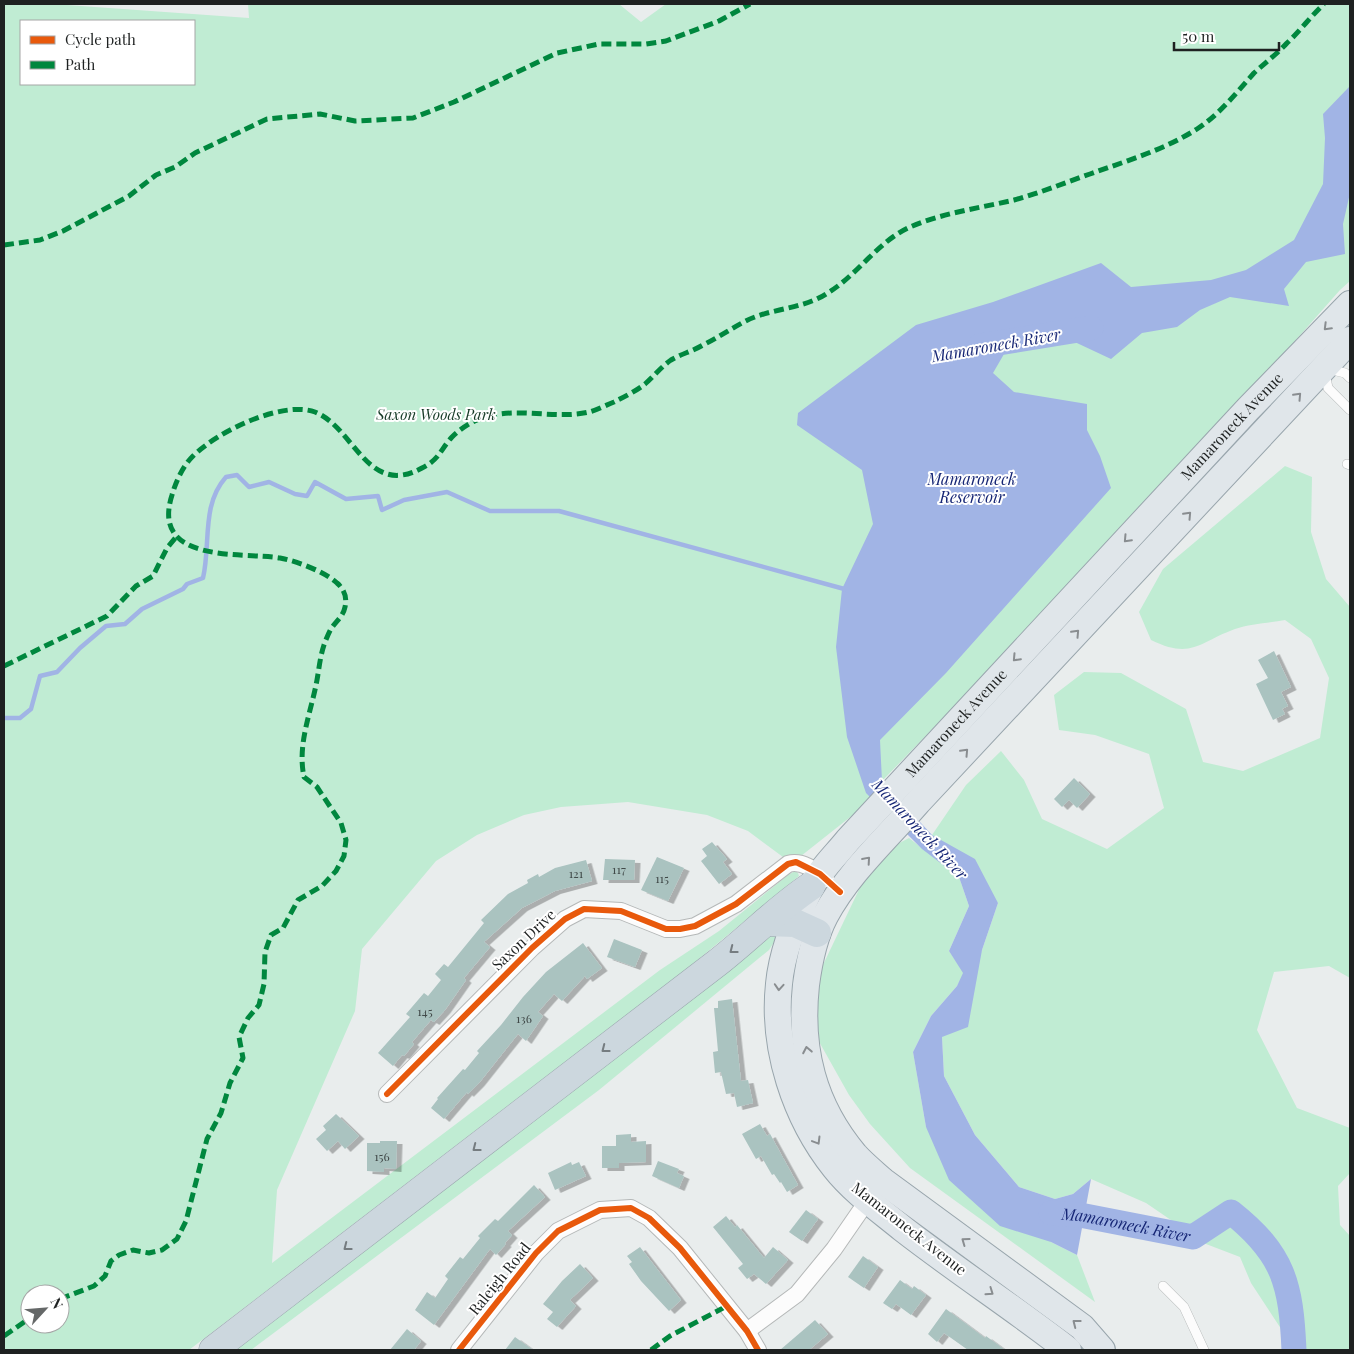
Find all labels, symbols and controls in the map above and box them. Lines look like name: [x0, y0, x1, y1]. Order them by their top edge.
legend: [20, 20, 195, 85]
scale bar: [1174, 20, 1279, 52]
text: 50 m: [1182, 26, 1215, 46]
text: Cycle path: [65, 29, 136, 49]
text: Path: [65, 54, 95, 74]
one-way arrow: [1324, 321, 1333, 330]
water label: Mamaroneck River: [929, 323, 1063, 366]
street label: Mamaroneck Avenue: [1176, 368, 1287, 484]
one-way arrow: [1292, 392, 1301, 401]
park label: Saxon Woods Park: [375, 404, 496, 424]
water label: Mamaroneck Reservoir: [927, 468, 1016, 507]
one-way arrow: [1182, 511, 1191, 520]
one-way arrow: [1124, 533, 1133, 542]
one-way arrow: [1070, 630, 1079, 639]
one-way arrow: [1013, 653, 1022, 662]
street label: Mamaroneck Avenue: [900, 664, 1011, 781]
one-way arrow: [959, 749, 968, 758]
water label: Mamaroneck River: [868, 773, 973, 884]
one-way arrow: [861, 856, 870, 865]
house number: 117: [612, 861, 626, 877]
house number: 121: [569, 865, 584, 881]
house number: 115: [655, 870, 669, 886]
street label: Saxon Drive: [487, 904, 560, 974]
one-way arrow: [730, 944, 739, 952]
one-way arrow: [774, 983, 785, 991]
house number: 145: [417, 1003, 433, 1019]
house number: 136: [516, 1010, 532, 1026]
one-way arrow: [601, 1043, 611, 1052]
one-way arrow: [802, 1046, 812, 1055]
one-way arrow: [811, 1136, 821, 1145]
one-way arrow: [472, 1142, 482, 1151]
house number: 156: [374, 1148, 390, 1164]
street label: Mamaroneck Avenue: [848, 1177, 971, 1279]
water label: Mamaroneck River: [1060, 1203, 1193, 1246]
street label: Raleigh Road: [464, 1238, 535, 1319]
one-way arrow: [962, 1239, 971, 1247]
one-way arrow: [343, 1241, 353, 1250]
north arrow: [20, 1284, 70, 1334]
one-way arrow: [985, 1286, 994, 1295]
text: N: [46, 1294, 68, 1312]
one-way arrow: [1073, 1320, 1082, 1329]

